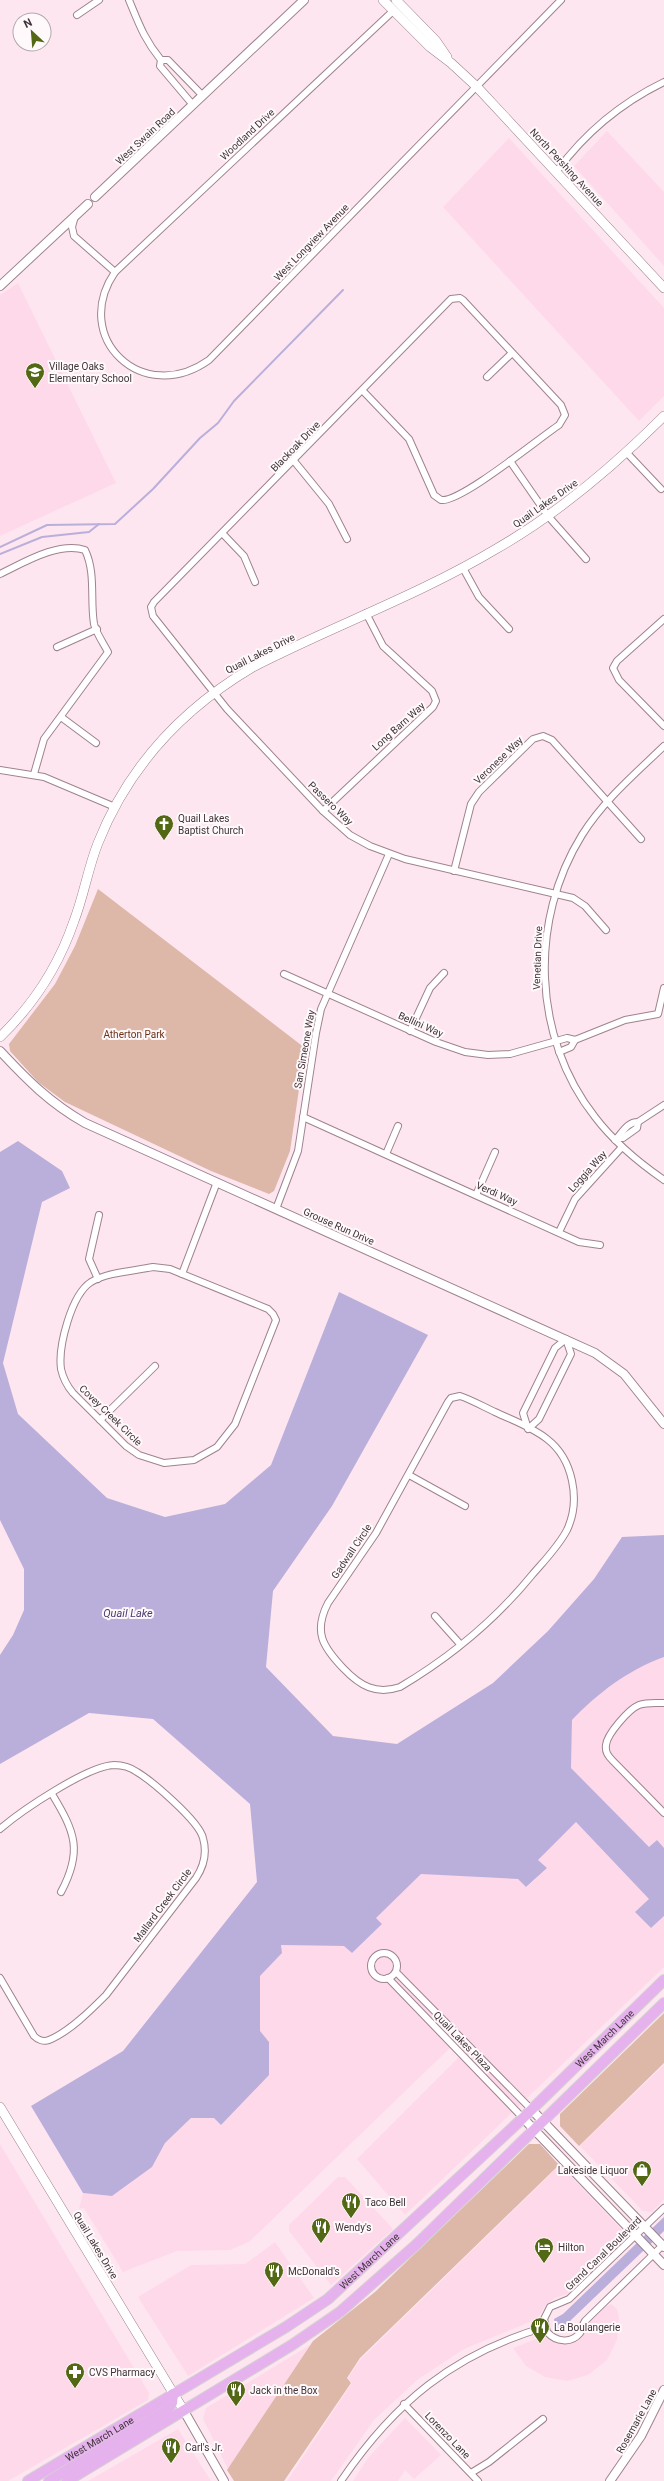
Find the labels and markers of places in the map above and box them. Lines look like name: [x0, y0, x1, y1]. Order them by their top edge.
school or university icon: Village Oaks Elementary School: [24, 361, 46, 389]
place label: Village Oaks Elementary School: [49, 361, 132, 384]
church icon: Quail Lakes Baptist Church: [153, 813, 175, 841]
place label: Quail Lakes Baptist Church: [178, 813, 243, 836]
shop icon: Lakeside Liquor: [631, 2159, 653, 2187]
place label: Lakeside Liquor: [558, 2165, 629, 2176]
restaurant icon: Taco Bell: [340, 2191, 362, 2219]
place label: Taco Bell: [365, 2197, 406, 2208]
restaurant icon: Wendy's: [310, 2216, 332, 2244]
place label: Wendy's: [335, 2222, 372, 2233]
hotel icon: Hilton: [533, 2236, 555, 2264]
place label: Hilton: [558, 2242, 584, 2253]
restaurant icon: McDonald's: [263, 2260, 285, 2288]
place label: McDonald's: [288, 2266, 340, 2277]
restaurant icon: La Boulangerie: [529, 2316, 551, 2344]
place label: La Boulangerie: [554, 2322, 620, 2333]
pharmacy icon: CVS Pharmacy: [64, 2361, 86, 2389]
place label: CVS Pharmacy: [89, 2367, 155, 2378]
restaurant icon: Jack in the Box: [225, 2379, 247, 2407]
place label: Jack in the Box: [250, 2385, 318, 2396]
restaurant icon: Carl's Jr.: [160, 2436, 182, 2464]
place label: Carl's Jr.: [185, 2442, 223, 2453]

